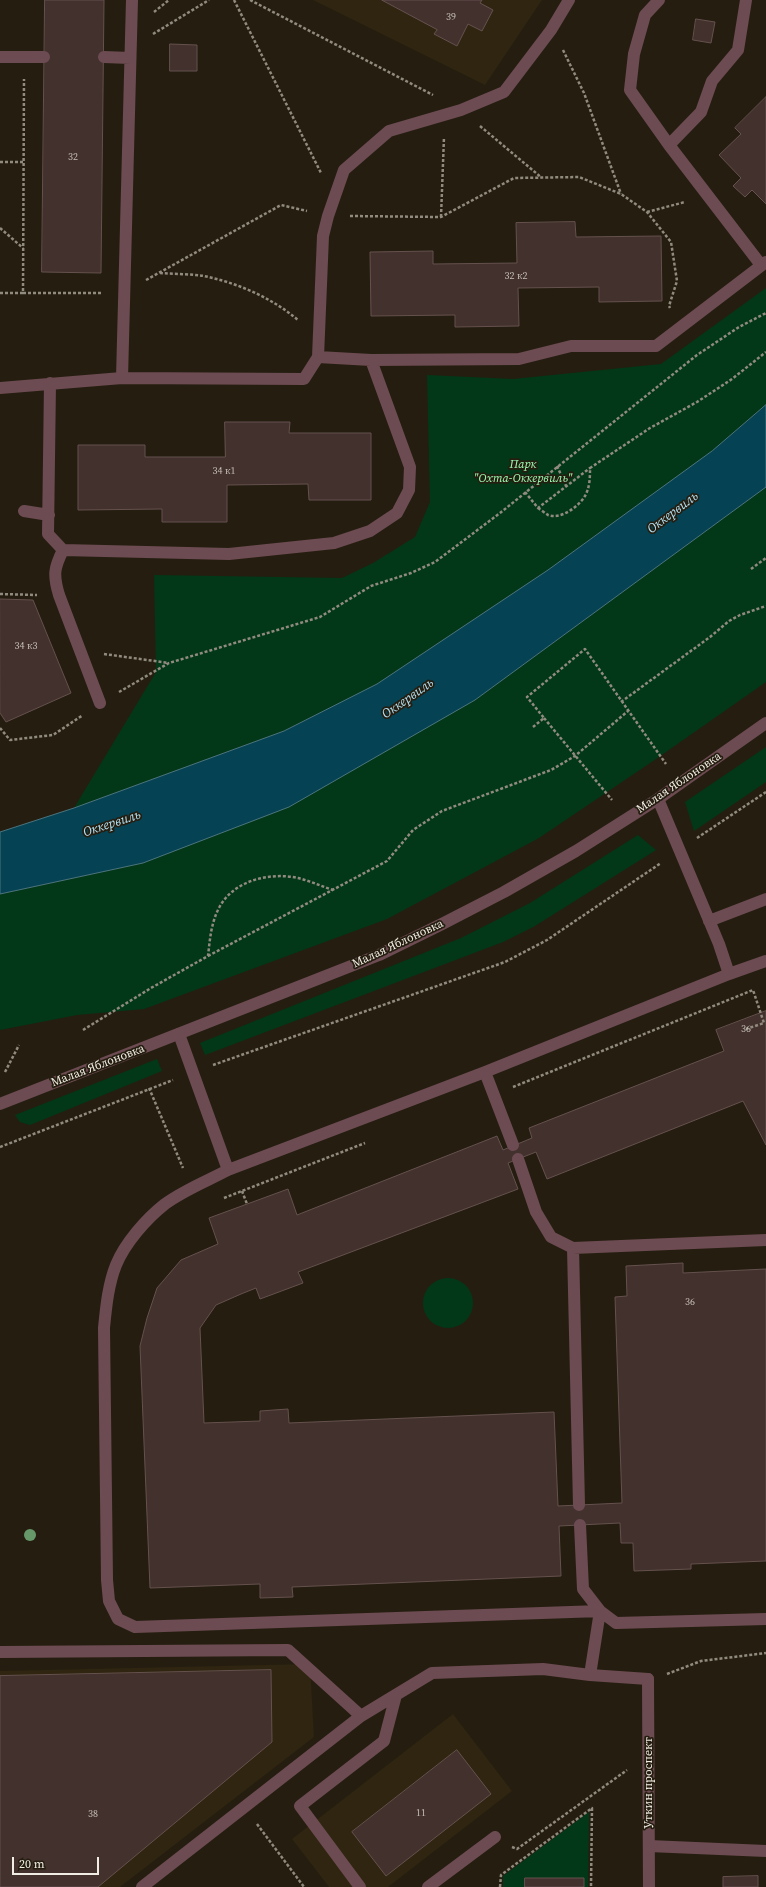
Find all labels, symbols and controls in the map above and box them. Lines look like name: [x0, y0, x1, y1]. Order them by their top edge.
house number: 39: [446, 11, 456, 23]
house number: 32: [68, 151, 78, 163]
house number: 32 к2: [505, 270, 527, 282]
park label: Парк "Охта-Оккервиль": [473, 458, 573, 486]
house number: 34 к1: [213, 465, 235, 477]
water label: Оккервиль: [644, 489, 702, 537]
house number: 34 к3: [15, 640, 37, 652]
water label: Оккервиль: [379, 675, 437, 723]
street label: Малая Яблоновка: [634, 749, 724, 817]
water label: Оккервиль: [81, 807, 143, 841]
street label: Малая Яблоновка: [350, 917, 446, 971]
house number: 36: [741, 1023, 751, 1035]
street label: Малая Яблоновка: [49, 1042, 147, 1090]
house number: 36: [685, 1296, 695, 1308]
street label: Уткин проспект: [642, 1737, 656, 1829]
house number: 11: [416, 1807, 426, 1819]
house number: 38: [88, 1808, 98, 1820]
scale bar: [14, 1849, 101, 1875]
text: 20 m: [19, 1856, 45, 1872]

